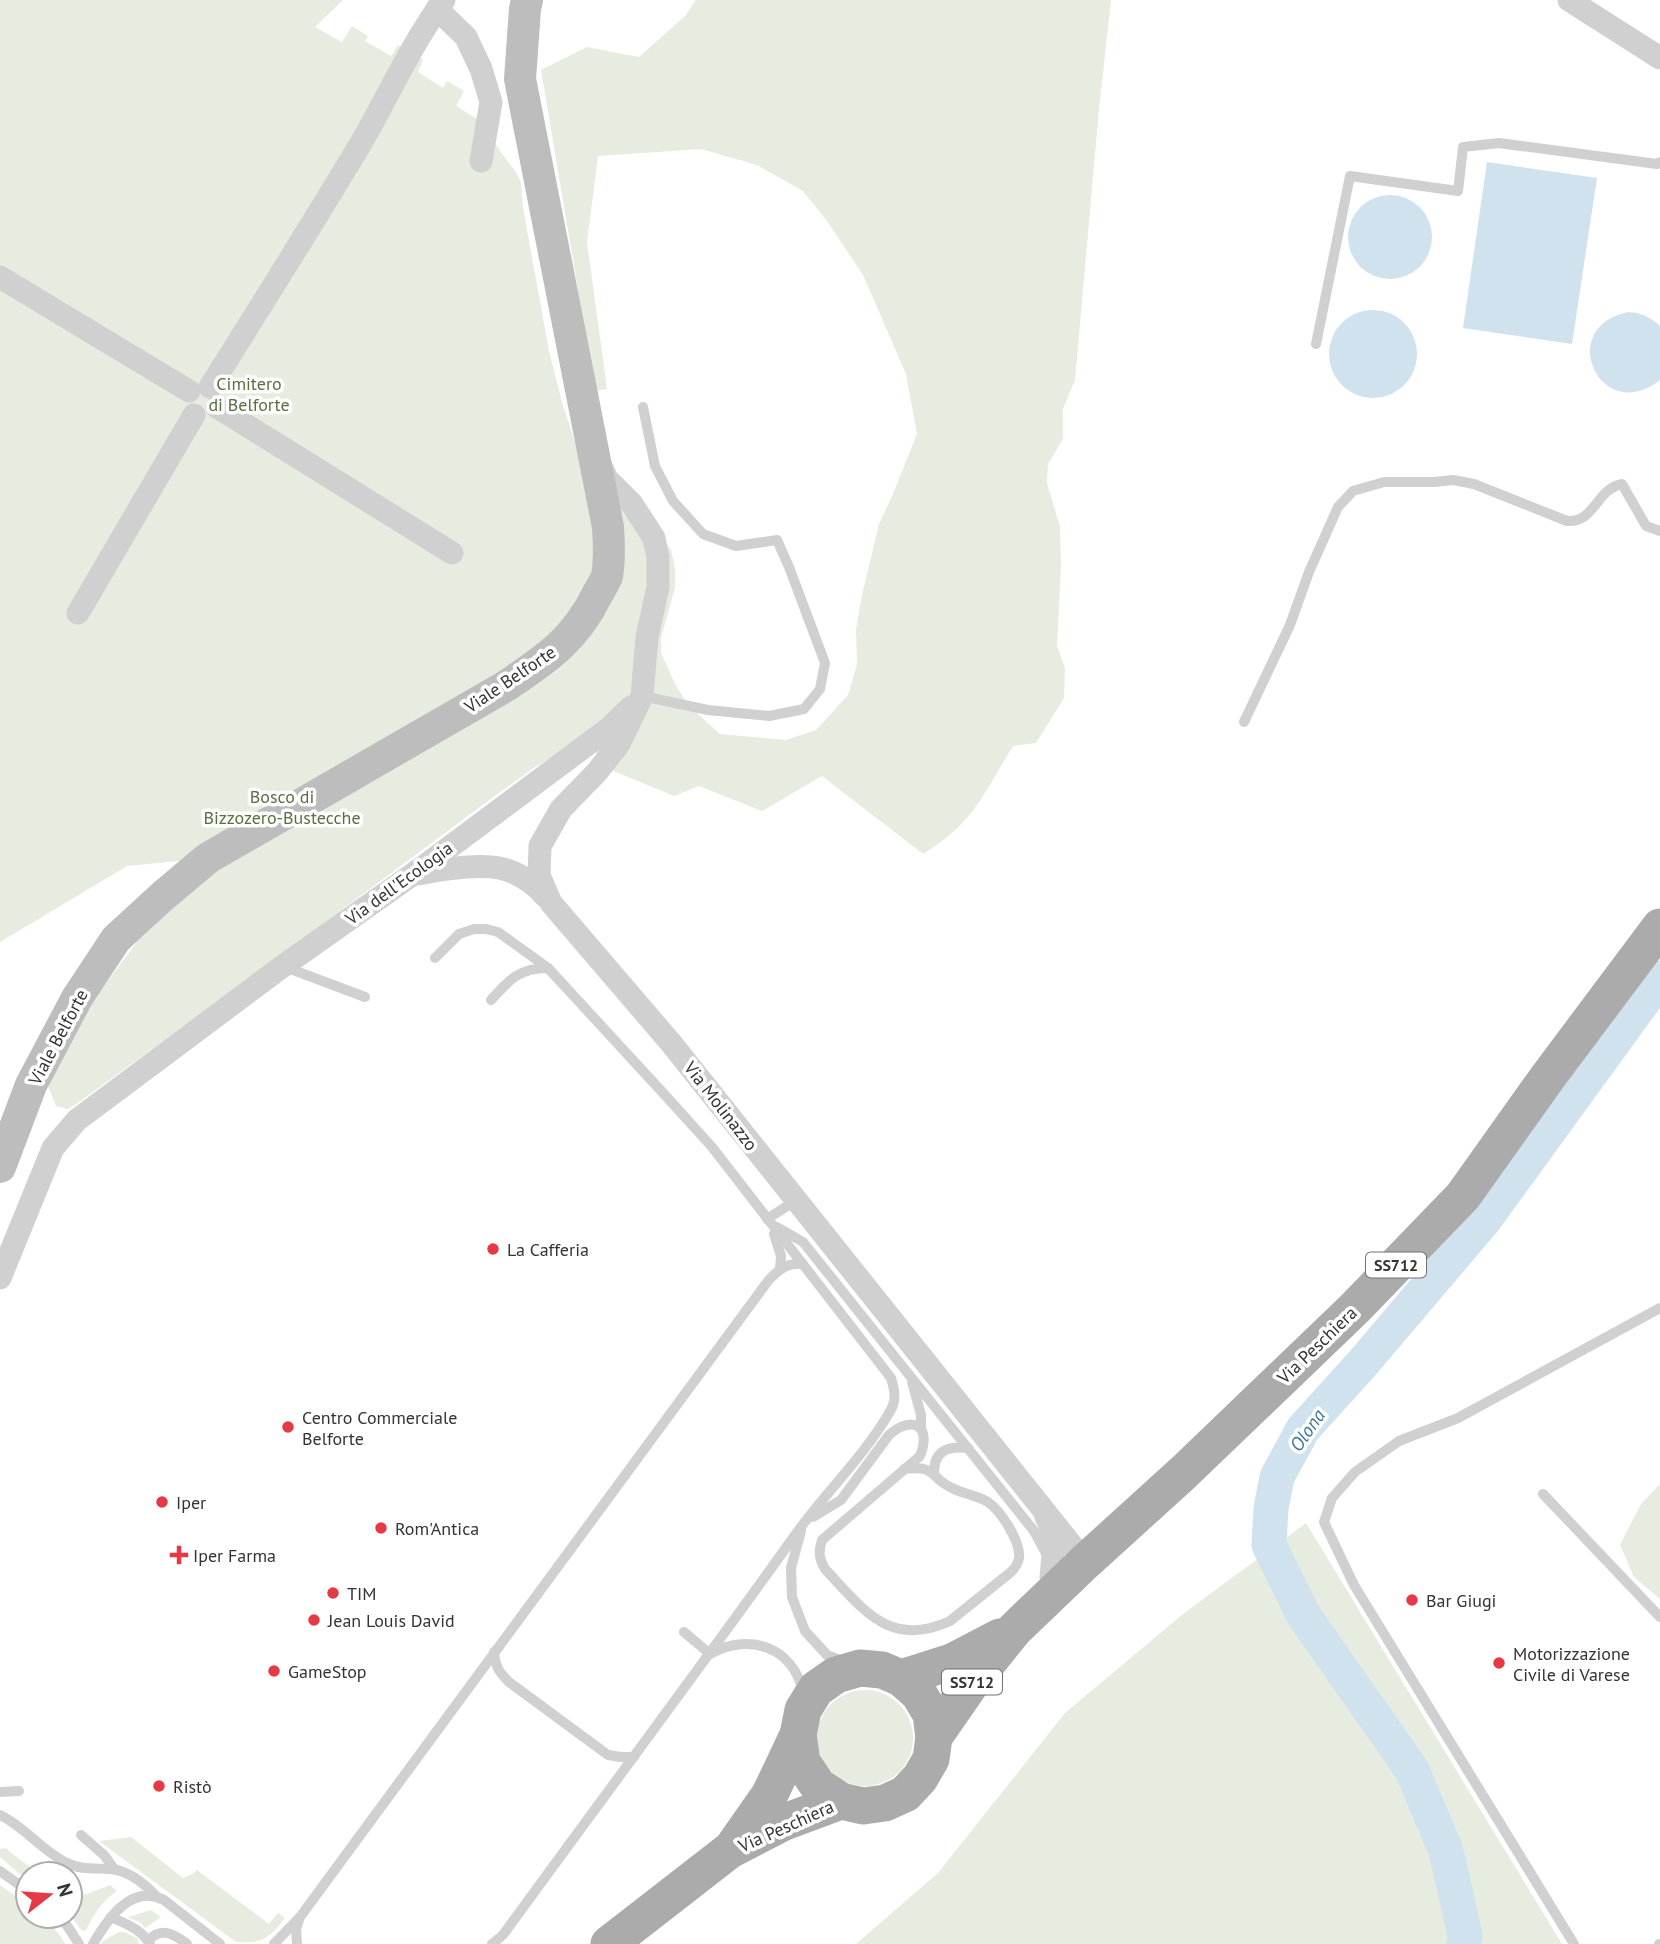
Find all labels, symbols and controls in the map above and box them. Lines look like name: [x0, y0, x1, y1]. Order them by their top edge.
park label: Cimitero di Belforte: [208, 372, 290, 416]
street label: Viale Belforte: [459, 640, 560, 718]
park label: Bosco di Bizzozero-Bustecche: [203, 785, 361, 829]
street label: Via dell'Ecologia: [340, 836, 457, 930]
street label: Viale Belforte: [23, 985, 93, 1090]
street label: Via Molinazzo: [678, 1056, 763, 1155]
place label: La Cafferia: [507, 1238, 589, 1261]
marker: La Cafferia: [485, 1241, 501, 1257]
road number: SS712: [1366, 1252, 1426, 1278]
street label: Via Peschiera: [1272, 1301, 1362, 1389]
water label: Olona: [1284, 1404, 1330, 1456]
place label: Centro Commerciale Belforte: [302, 1406, 457, 1450]
marker: Centro Commerciale Belforte: [280, 1419, 296, 1435]
place label: Iper: [176, 1491, 206, 1514]
marker: Iper: [154, 1494, 170, 1510]
place label: Rom'Antica: [395, 1517, 479, 1540]
marker: Rom'Antica: [373, 1520, 389, 1536]
place label: Iper Farma: [193, 1544, 276, 1567]
marker: Iper Farma: [171, 1547, 187, 1563]
place label: TIM: [347, 1582, 376, 1605]
marker: TIM: [325, 1585, 341, 1601]
place label: Bar Giugi: [1426, 1589, 1496, 1612]
marker: Bar Giugi: [1404, 1592, 1420, 1608]
place label: Jean Louis David: [327, 1609, 455, 1632]
marker: Jean Louis David: [306, 1612, 322, 1628]
place label: Motorizzazione Civile di Varese: [1513, 1642, 1630, 1686]
marker: Motorizzazione Civile di Varese: [1491, 1655, 1507, 1671]
place label: GameStop: [288, 1660, 367, 1683]
marker: GameStop: [266, 1663, 282, 1679]
road number: SS712: [942, 1670, 1002, 1694]
place label: Ristò: [173, 1775, 212, 1798]
marker: Ristò: [151, 1778, 167, 1794]
street label: Via Peschiera: [734, 1795, 837, 1858]
north arrow: [14, 1860, 84, 1930]
text: N: [52, 1881, 79, 1900]

